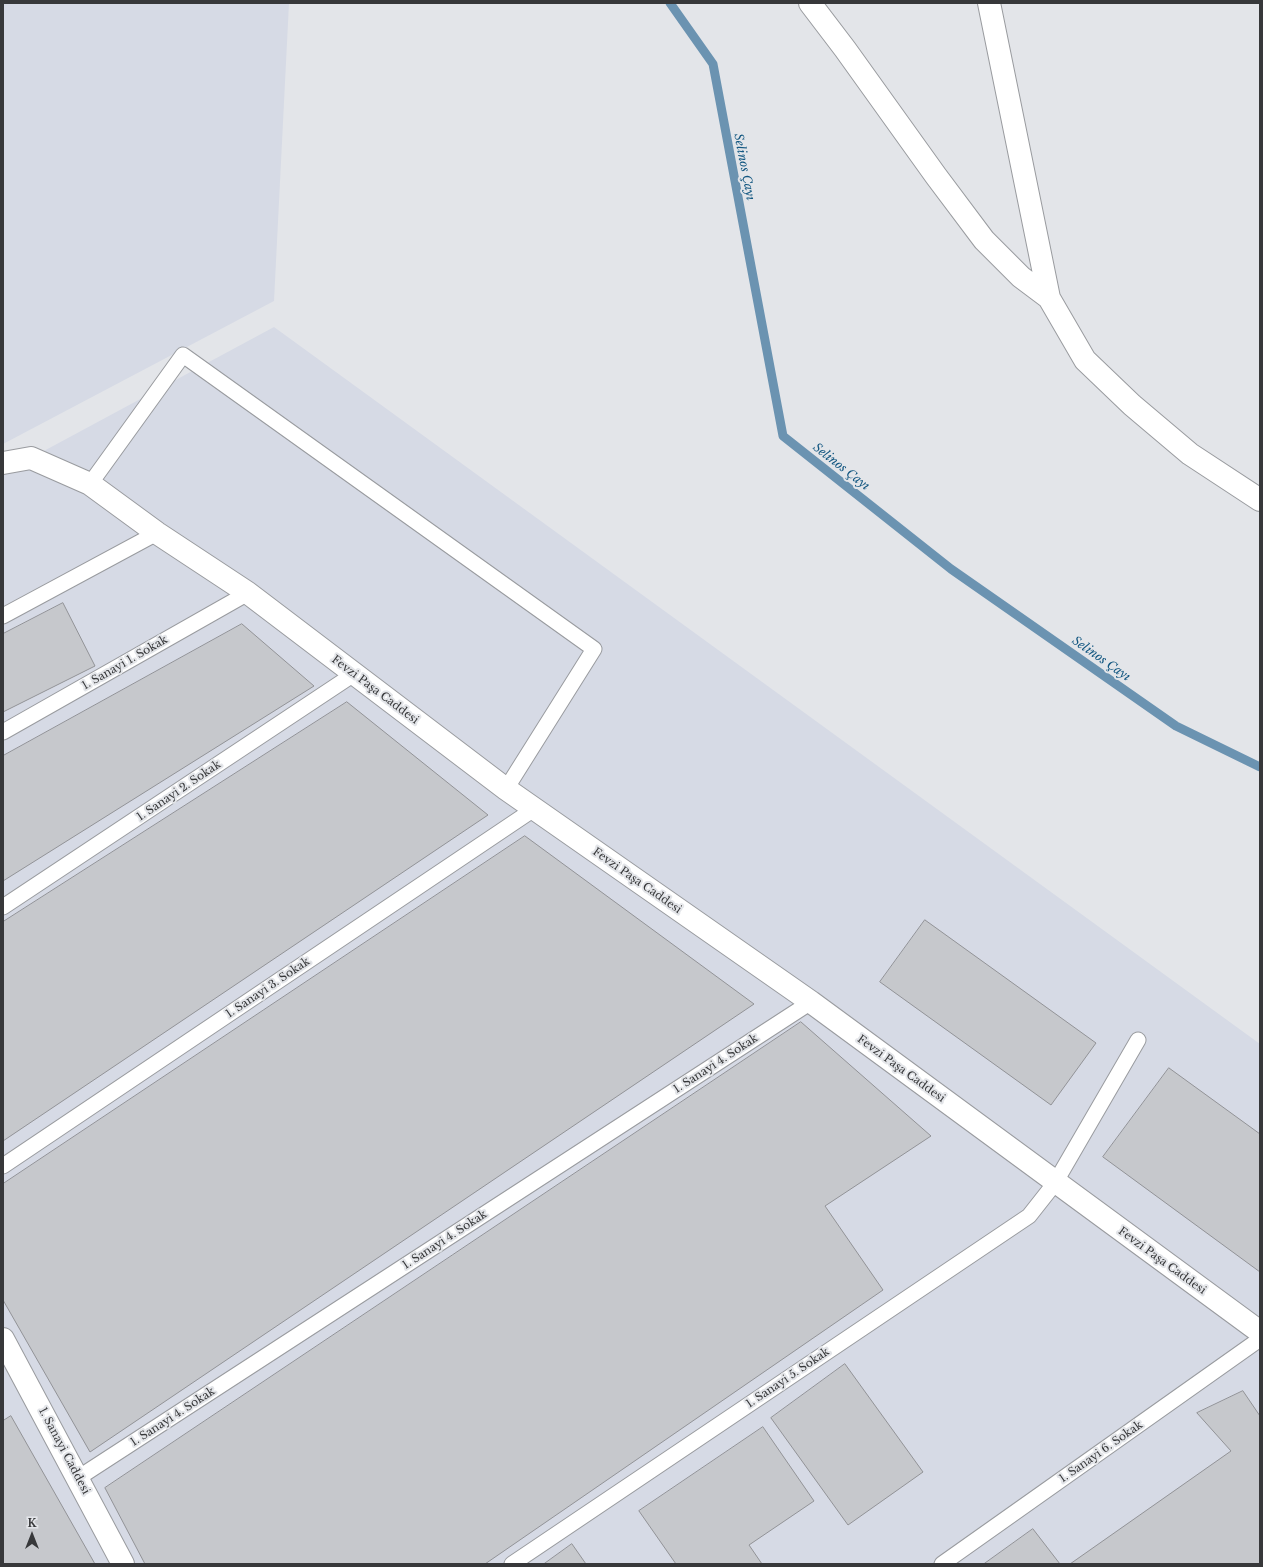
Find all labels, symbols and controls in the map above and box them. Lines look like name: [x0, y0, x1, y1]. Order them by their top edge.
water label: Selinos Çayı: [730, 132, 758, 202]
water label: Selinos Çayı: [810, 440, 872, 494]
street label: 1. Sanayi 1. Sokak: [80, 633, 170, 693]
water label: Selinos Çayı: [1069, 634, 1133, 684]
street label: Fevzi Paşa Caddesi: [329, 653, 421, 727]
street label: 1. Sanayi 2. Sokak: [135, 758, 223, 824]
street label: Fevzi Paşa Caddesi: [590, 845, 684, 917]
street label: 1. Sanayi 3. Sokak: [224, 955, 312, 1021]
street label: 1. Sanayi 4. Sokak: [671, 1032, 761, 1096]
street label: Fevzi Paşa Caddesi: [855, 1033, 947, 1105]
street label: 1. Sanayi 4. Sokak: [400, 1208, 490, 1272]
street label: Fevzi Paşa Caddesi: [1116, 1225, 1208, 1297]
street label: 1. Sanayi 5. Sokak: [744, 1345, 832, 1411]
street label: 1. Sanayi 4. Sokak: [128, 1385, 218, 1449]
street label: 1. Sanayi Caddesi: [36, 1405, 92, 1497]
street label: 1. Sanayi 6. Sokak: [1057, 1418, 1145, 1486]
north arrow: [12, 1515, 52, 1555]
text: K: [27, 1516, 37, 1530]

